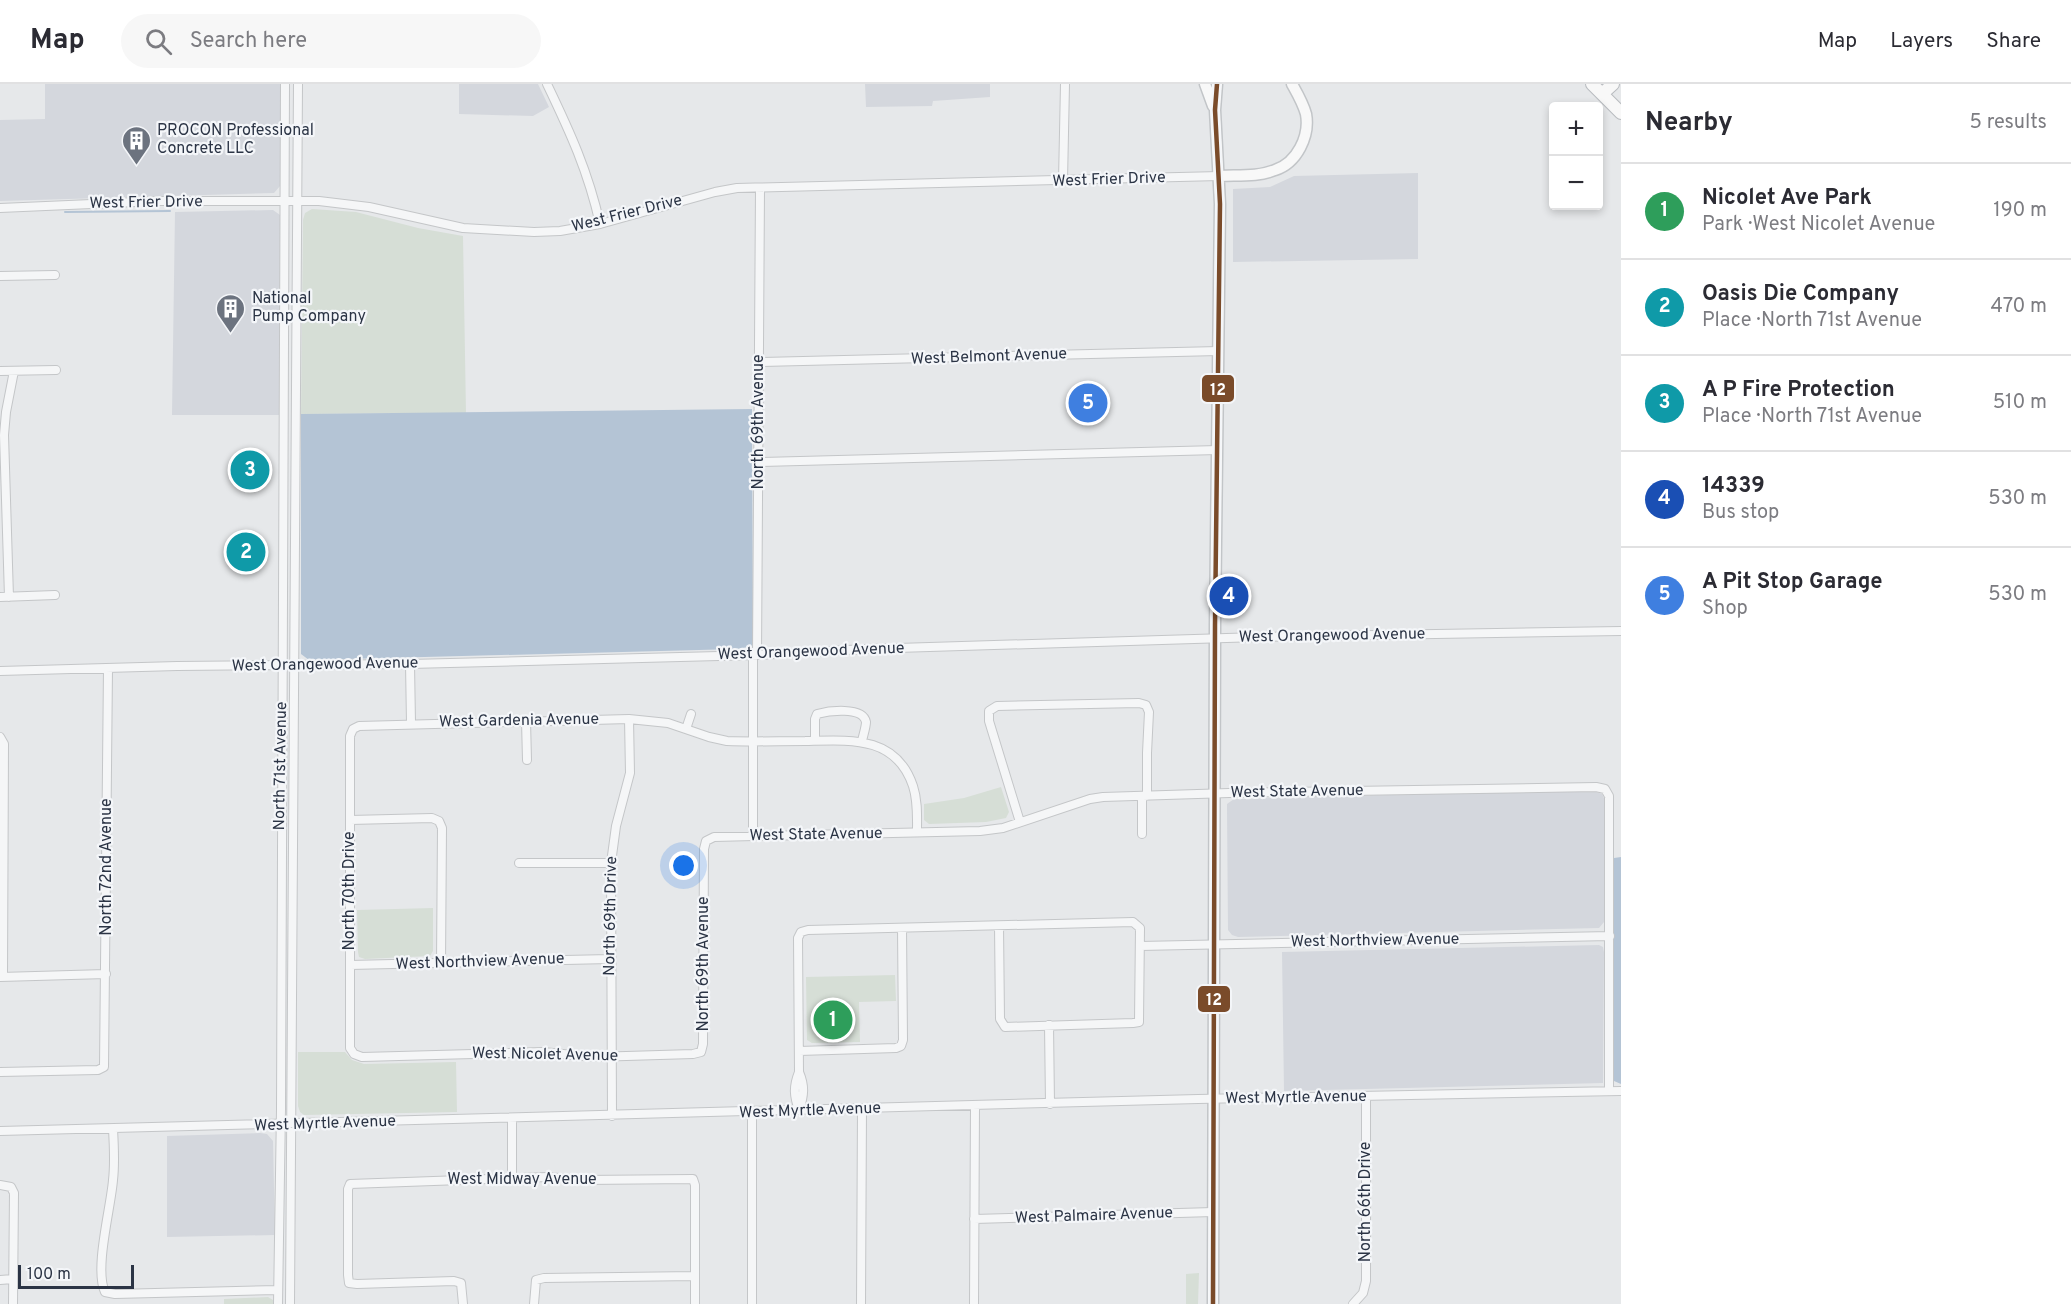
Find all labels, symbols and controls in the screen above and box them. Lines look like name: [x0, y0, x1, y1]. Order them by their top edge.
search box: [121, 14, 541, 68]
text: Map: [30, 23, 85, 59]
icon: search: [142, 25, 175, 58]
text: Search here: [190, 28, 307, 55]
text: Map: [1818, 28, 1857, 55]
text: Layers: [1890, 28, 1953, 55]
text: Share: [1986, 28, 2041, 55]
map controls: [1549, 102, 1603, 210]
button: +: [1549, 102, 1603, 156]
text: Nearby: [1645, 107, 1733, 140]
text: 5 results: [1970, 110, 2047, 136]
place label: PROCON Professional Concrete LLC: [157, 121, 314, 159]
building icon: PROCON Professional Concrete LLC: [120, 124, 152, 166]
button: −: [1549, 156, 1603, 210]
street label: West Frier Drive: [1052, 168, 1166, 192]
text: Nicolet Ave Park: [1702, 185, 1872, 212]
street label: West Frier Drive: [570, 191, 684, 237]
street label: West Frier Drive: [89, 192, 203, 214]
text: 1: [1661, 198, 1669, 224]
text: 190 m: [1993, 198, 2047, 224]
text: Park · West Nicolet Avenue: [1702, 212, 1935, 238]
text: Oasis Die Company: [1702, 281, 1899, 308]
place label: National Pump Company: [252, 289, 366, 327]
building icon: National Pump Company: [215, 292, 247, 334]
text: 2: [1658, 294, 1671, 320]
text: 470 m: [1990, 294, 2047, 320]
text: Place · North 71st Avenue: [1702, 308, 1922, 334]
street label: West Belmont Avenue: [911, 344, 1067, 370]
street label: North 69th Avenue: [749, 354, 769, 490]
line badge: 12: [1201, 374, 1235, 403]
text: A P Fire Protection: [1702, 377, 1895, 404]
pin: 5: [1068, 380, 1108, 426]
text: 12: [1210, 381, 1226, 401]
text: 3: [1659, 390, 1671, 416]
text: 510 m: [1993, 390, 2047, 416]
text: Place · North 71st Avenue: [1702, 404, 1922, 430]
pin: 3: [230, 448, 270, 492]
text: 14339: [1702, 473, 1765, 500]
text: 4: [1658, 486, 1671, 512]
text: 530 m: [1988, 486, 2047, 512]
text: Bus stop: [1702, 500, 1779, 526]
pin: 2: [226, 530, 266, 574]
text: A Pit Stop Garage: [1702, 569, 1882, 596]
pin: 4: [1210, 574, 1248, 618]
text: 5: [1658, 582, 1671, 608]
text: 530 m: [1988, 582, 2047, 608]
text: Shop: [1702, 596, 1748, 622]
street label: West Orangewood Avenue: [1238, 624, 1426, 648]
street label: West Orangewood Avenue: [717, 639, 905, 665]
street label: West Orangewood Avenue: [231, 653, 419, 677]
street label: North 71st Avenue: [270, 701, 292, 831]
street label: West Gardenia Avenue: [439, 710, 599, 732]
street label: West State Avenue: [1230, 781, 1364, 803]
street label: North 72nd Avenue: [97, 798, 117, 936]
street label: West State Avenue: [749, 824, 883, 846]
street label: North 70th Drive: [340, 831, 360, 951]
your location: [669, 851, 698, 880]
street label: North 69th Drive: [600, 856, 622, 976]
street label: North 69th Avenue: [694, 896, 714, 1032]
street label: West Northview Avenue: [1290, 930, 1460, 952]
street label: West Northview Avenue: [395, 949, 565, 975]
line badge: 12: [1197, 985, 1231, 1013]
text: 12: [1206, 991, 1222, 1011]
pin: 1: [814, 998, 852, 1042]
street label: West Nicolet Avenue: [472, 1044, 618, 1066]
street label: West Myrtle Avenue: [1225, 1087, 1367, 1109]
street label: West Myrtle Avenue: [739, 1099, 881, 1123]
street label: West Myrtle Avenue: [254, 1112, 396, 1136]
street label: North 66th Drive: [1356, 1142, 1376, 1262]
street label: West Midway Avenue: [447, 1170, 597, 1190]
street label: West Palmaire Avenue: [1015, 1203, 1173, 1229]
scale bar: [18, 1262, 134, 1290]
text: 100 m: [27, 1265, 71, 1285]

